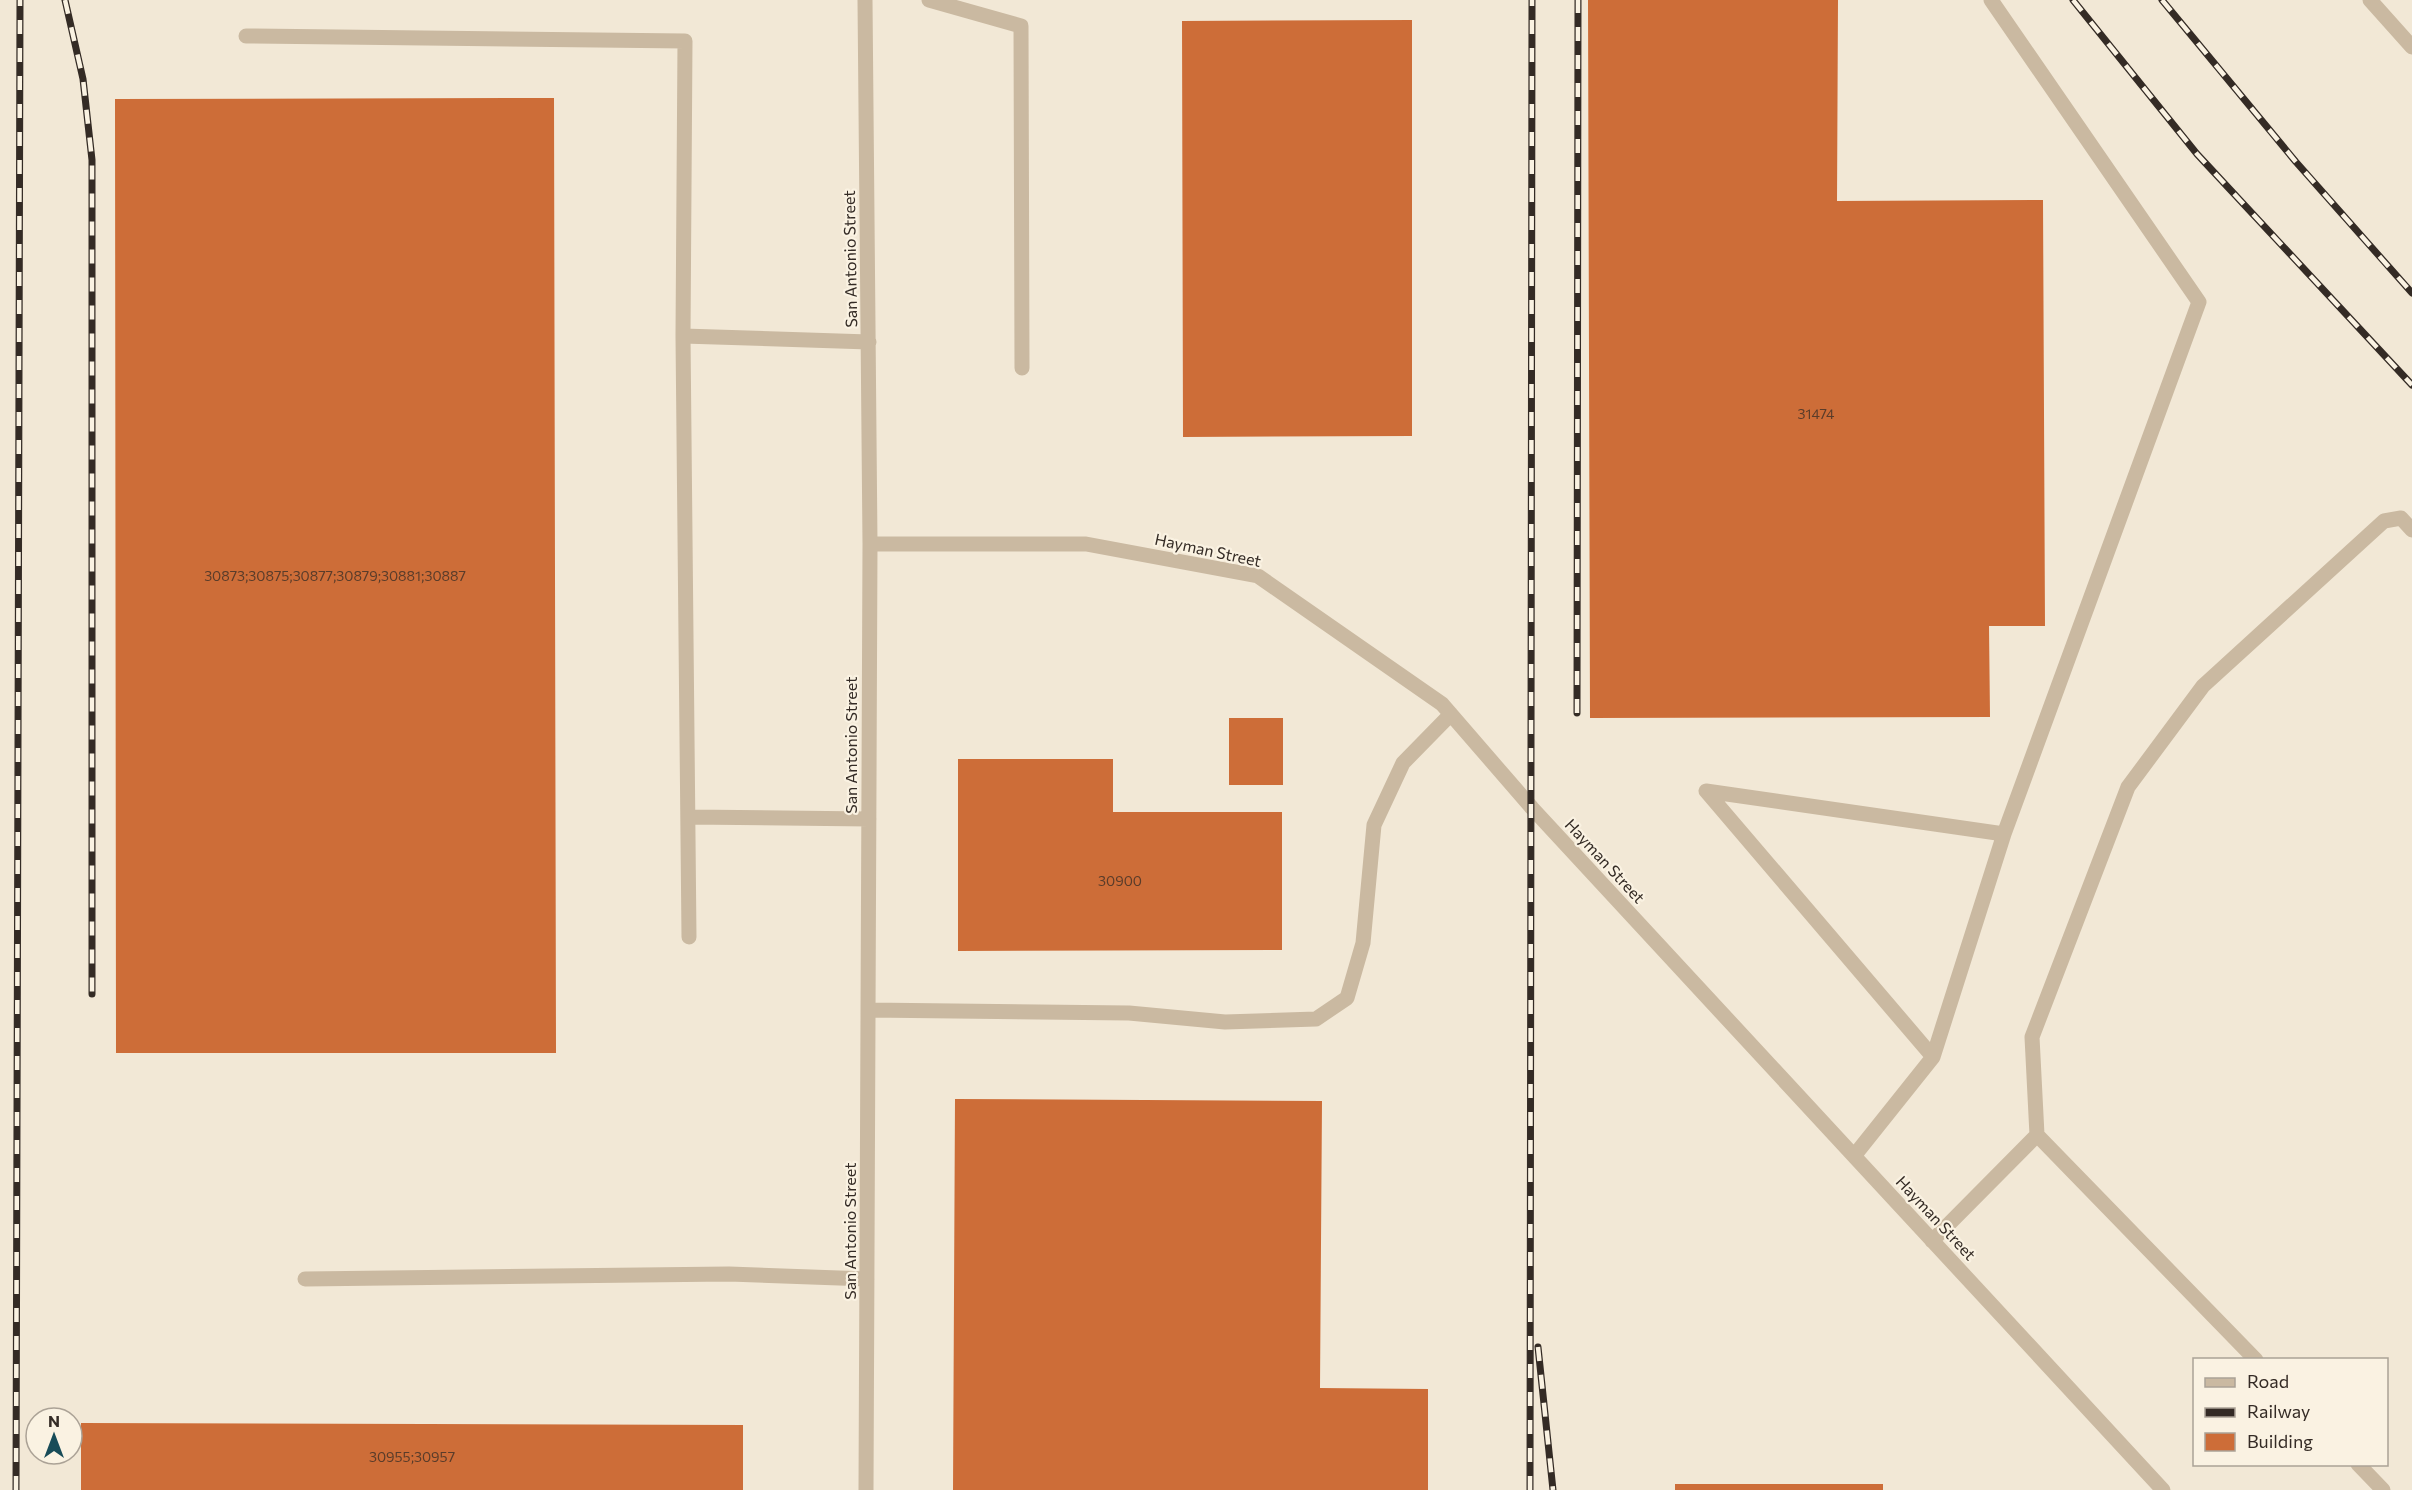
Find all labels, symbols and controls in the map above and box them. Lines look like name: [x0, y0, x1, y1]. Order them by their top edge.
street label: San Antonio Street: [839, 190, 860, 328]
house number: 31474: [1797, 405, 1835, 422]
street label: Hayman Street: [1153, 529, 1263, 570]
house number: 30873;30875;30877;30879;30881;30887: [204, 567, 466, 584]
street label: San Antonio Street: [841, 676, 860, 814]
street label: Hayman Street: [1562, 815, 1650, 907]
house number: 30900: [1098, 872, 1142, 889]
street label: San Antonio Street: [840, 1162, 859, 1300]
street label: Hayman Street: [1893, 1172, 1981, 1264]
legend: [2193, 1358, 2388, 1466]
text: Road: [2247, 1370, 2289, 1392]
text: Railway: [2247, 1400, 2310, 1422]
north arrow: [24, 1406, 84, 1466]
text: N: [48, 1411, 60, 1430]
text: Building: [2247, 1430, 2313, 1452]
house number: 30955;30957: [369, 1448, 455, 1465]

